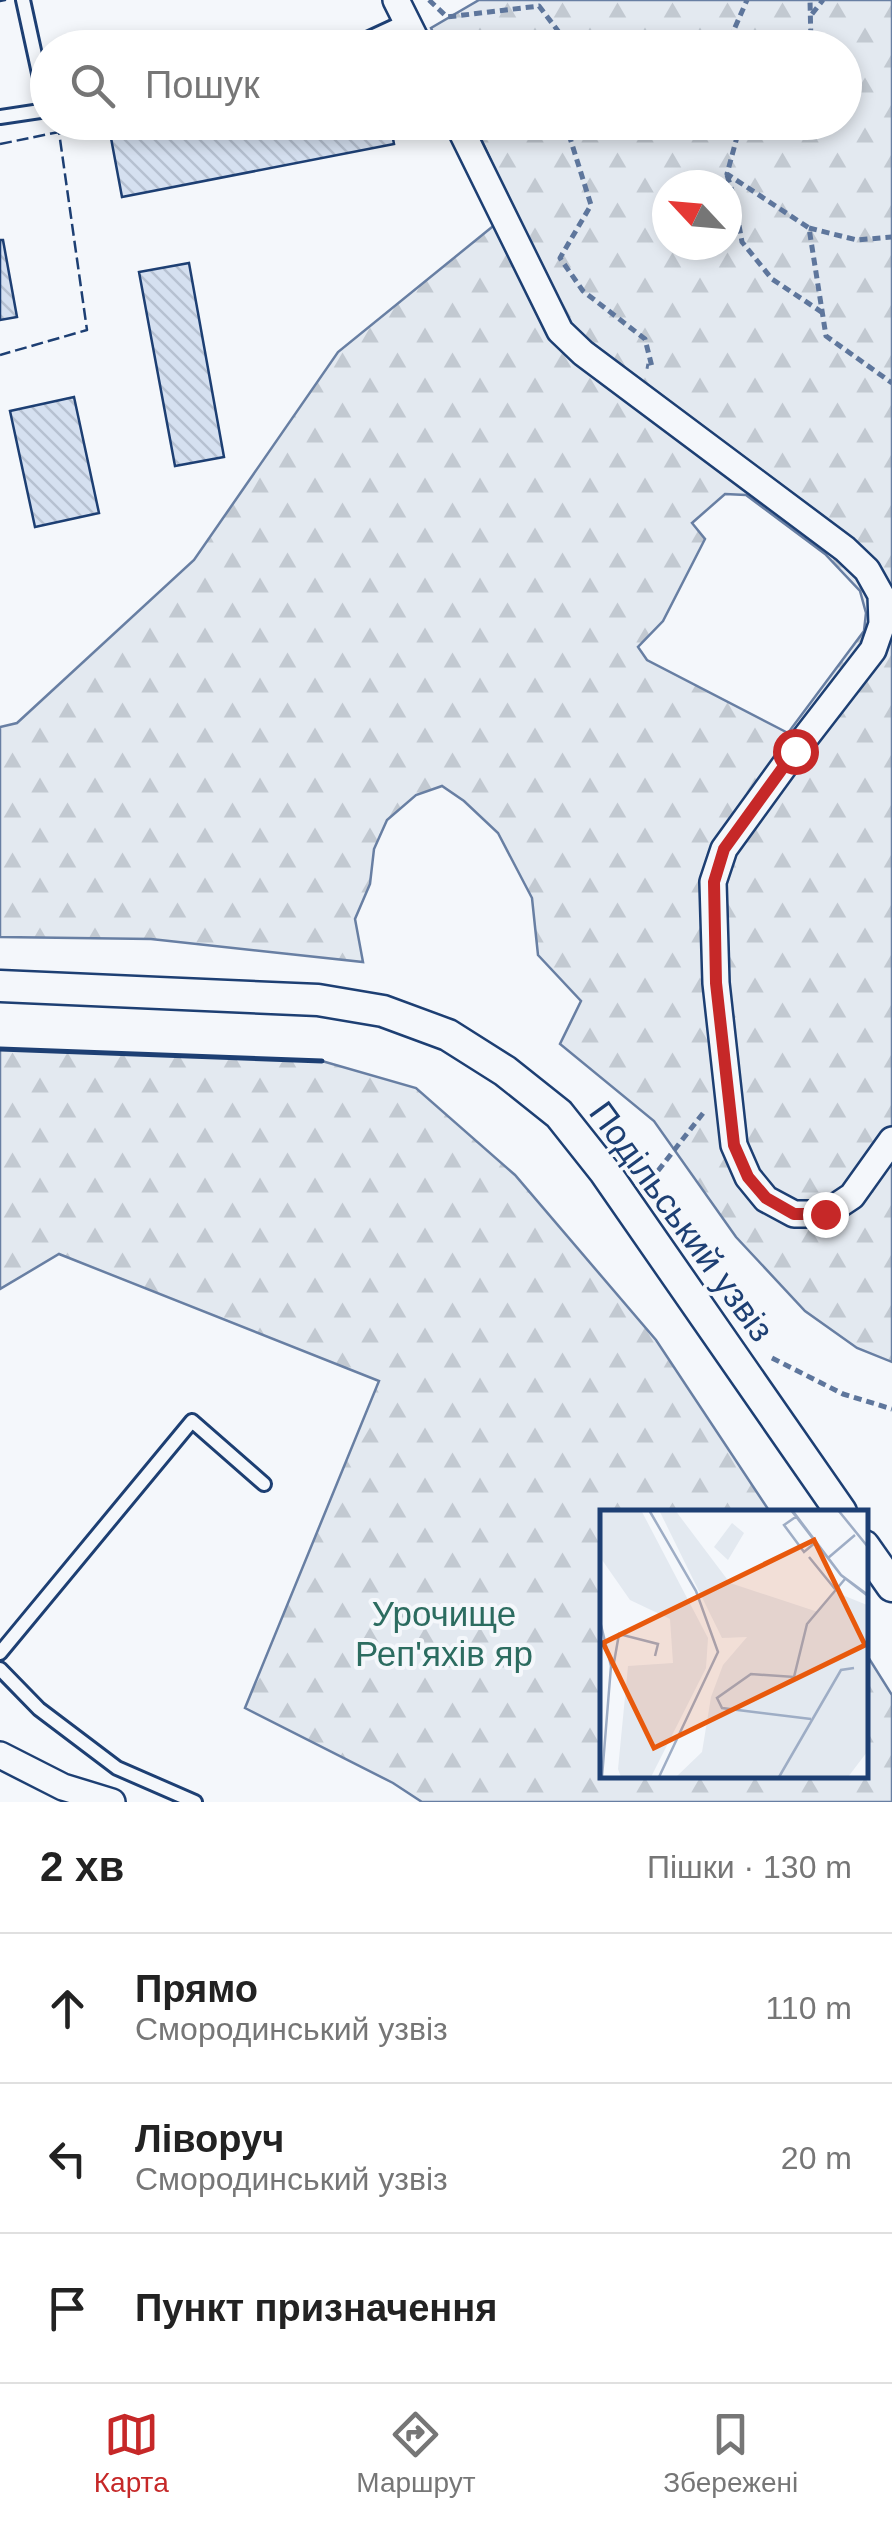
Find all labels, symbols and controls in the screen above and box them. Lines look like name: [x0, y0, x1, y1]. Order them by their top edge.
search box: [30, 30, 862, 140]
icon: search: [65, 58, 120, 113]
text: Пошук: [145, 64, 260, 106]
north arrow: [652, 170, 742, 260]
route start: [773, 729, 819, 775]
street label: Подільський узвіз: [582, 1094, 782, 1348]
route end: [803, 1192, 849, 1238]
inset map: [600, 1510, 867, 1777]
park label: Урочище Реп'яхів яр: [355, 1594, 533, 1673]
text: 2 хв: [40, 1843, 124, 1890]
text: Пішки · 130 m: [647, 1849, 852, 1885]
text: Прямо: [135, 1968, 258, 2010]
icon: ahead: [40, 1981, 95, 2036]
text: 110 m: [765, 1990, 852, 2026]
text: Смородинський узвіз: [135, 2011, 448, 2047]
text: Ліворуч: [135, 2118, 284, 2160]
icon: left: [40, 2131, 95, 2186]
text: 20 m: [781, 2140, 852, 2176]
text: Смородинський узвіз: [135, 2161, 448, 2197]
icon: arrive: [40, 2281, 95, 2336]
text: Пункт призначення: [135, 2287, 497, 2329]
tab: Карта: [94, 2407, 169, 2499]
tab: Маршрут: [356, 2407, 476, 2499]
tab: Збережені: [663, 2407, 798, 2499]

